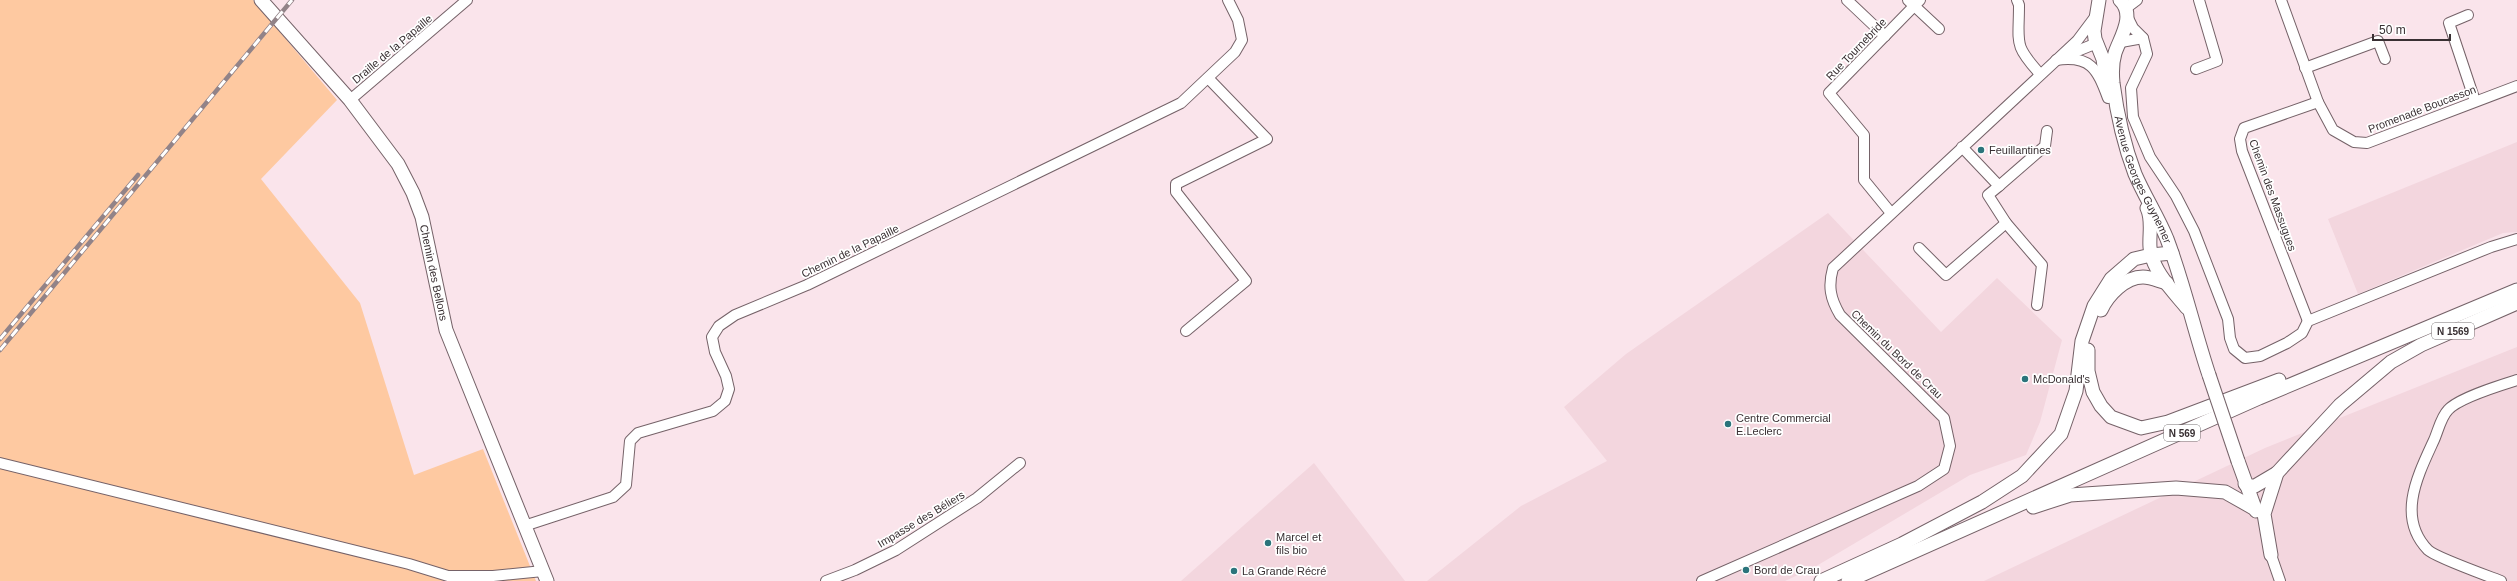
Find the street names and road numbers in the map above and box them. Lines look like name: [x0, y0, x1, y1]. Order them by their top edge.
street label: Draille de la Papaille: [350, 12, 434, 86]
street label: Rue Tournebride: [1824, 16, 1888, 82]
street label: Promenade Boucasson: [2366, 83, 2478, 135]
street label: Avenue Georges Guynemer: [2113, 115, 2174, 245]
street label: Chemin des Massugues: [2247, 137, 2299, 253]
street label: Chemin de la Papaille: [799, 222, 901, 280]
street label: Chemin des Bellons: [418, 223, 450, 322]
street label: Chemin du Bord de Crau: [1849, 307, 1945, 401]
road number: N 1569: [2432, 323, 2474, 339]
road number: N 569: [2164, 425, 2200, 441]
street label: Impasse des Béliers: [875, 488, 967, 550]

